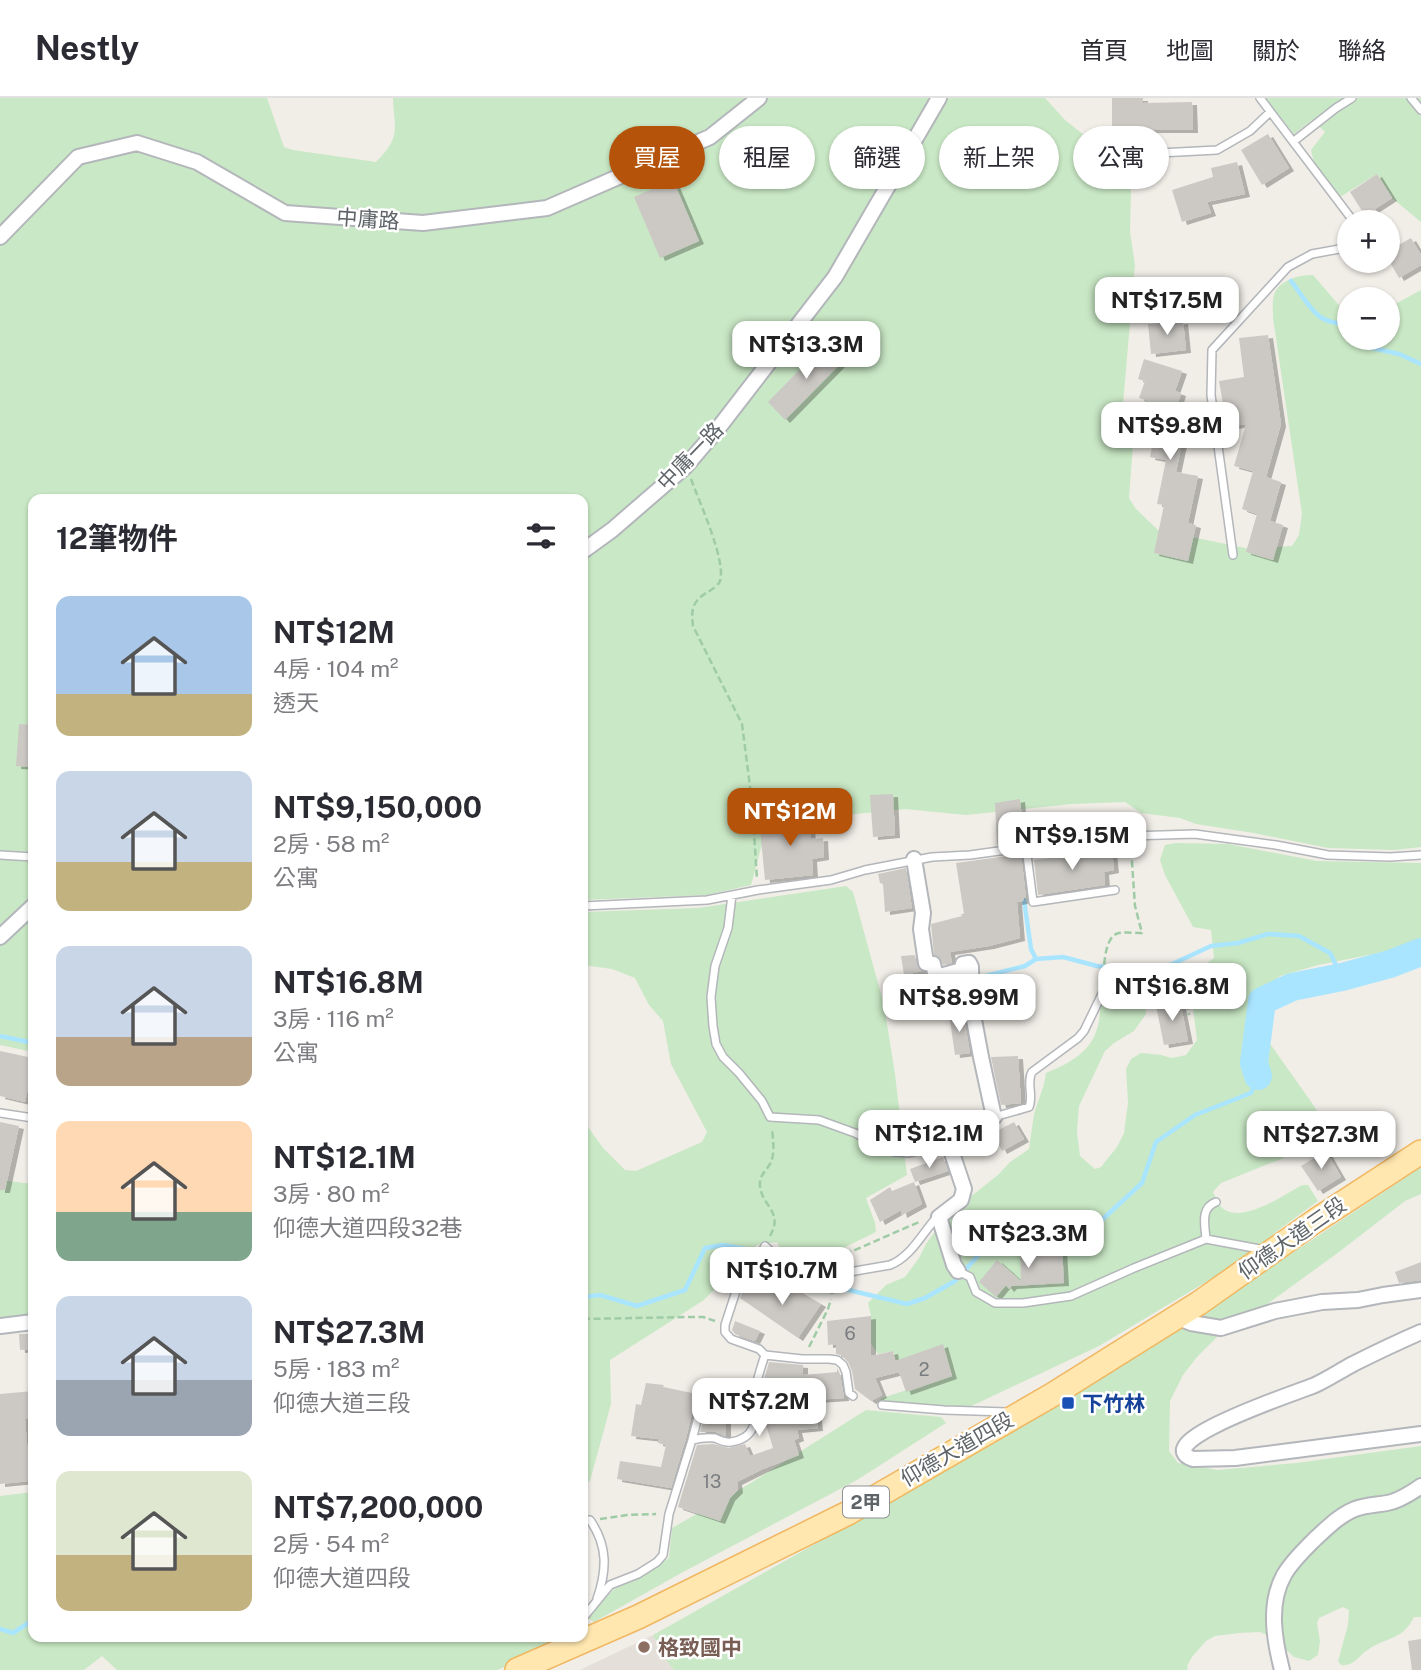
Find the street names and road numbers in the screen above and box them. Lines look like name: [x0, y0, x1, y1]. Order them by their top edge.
street label: 中庸路: [336, 204, 400, 234]
street label: 中庸一路: [652, 417, 728, 495]
street label: 仰德大道三段: [1233, 1192, 1351, 1284]
street label: 仰德大道四段: [896, 1407, 1018, 1491]
road number: 2甲: [843, 1486, 889, 1518]

